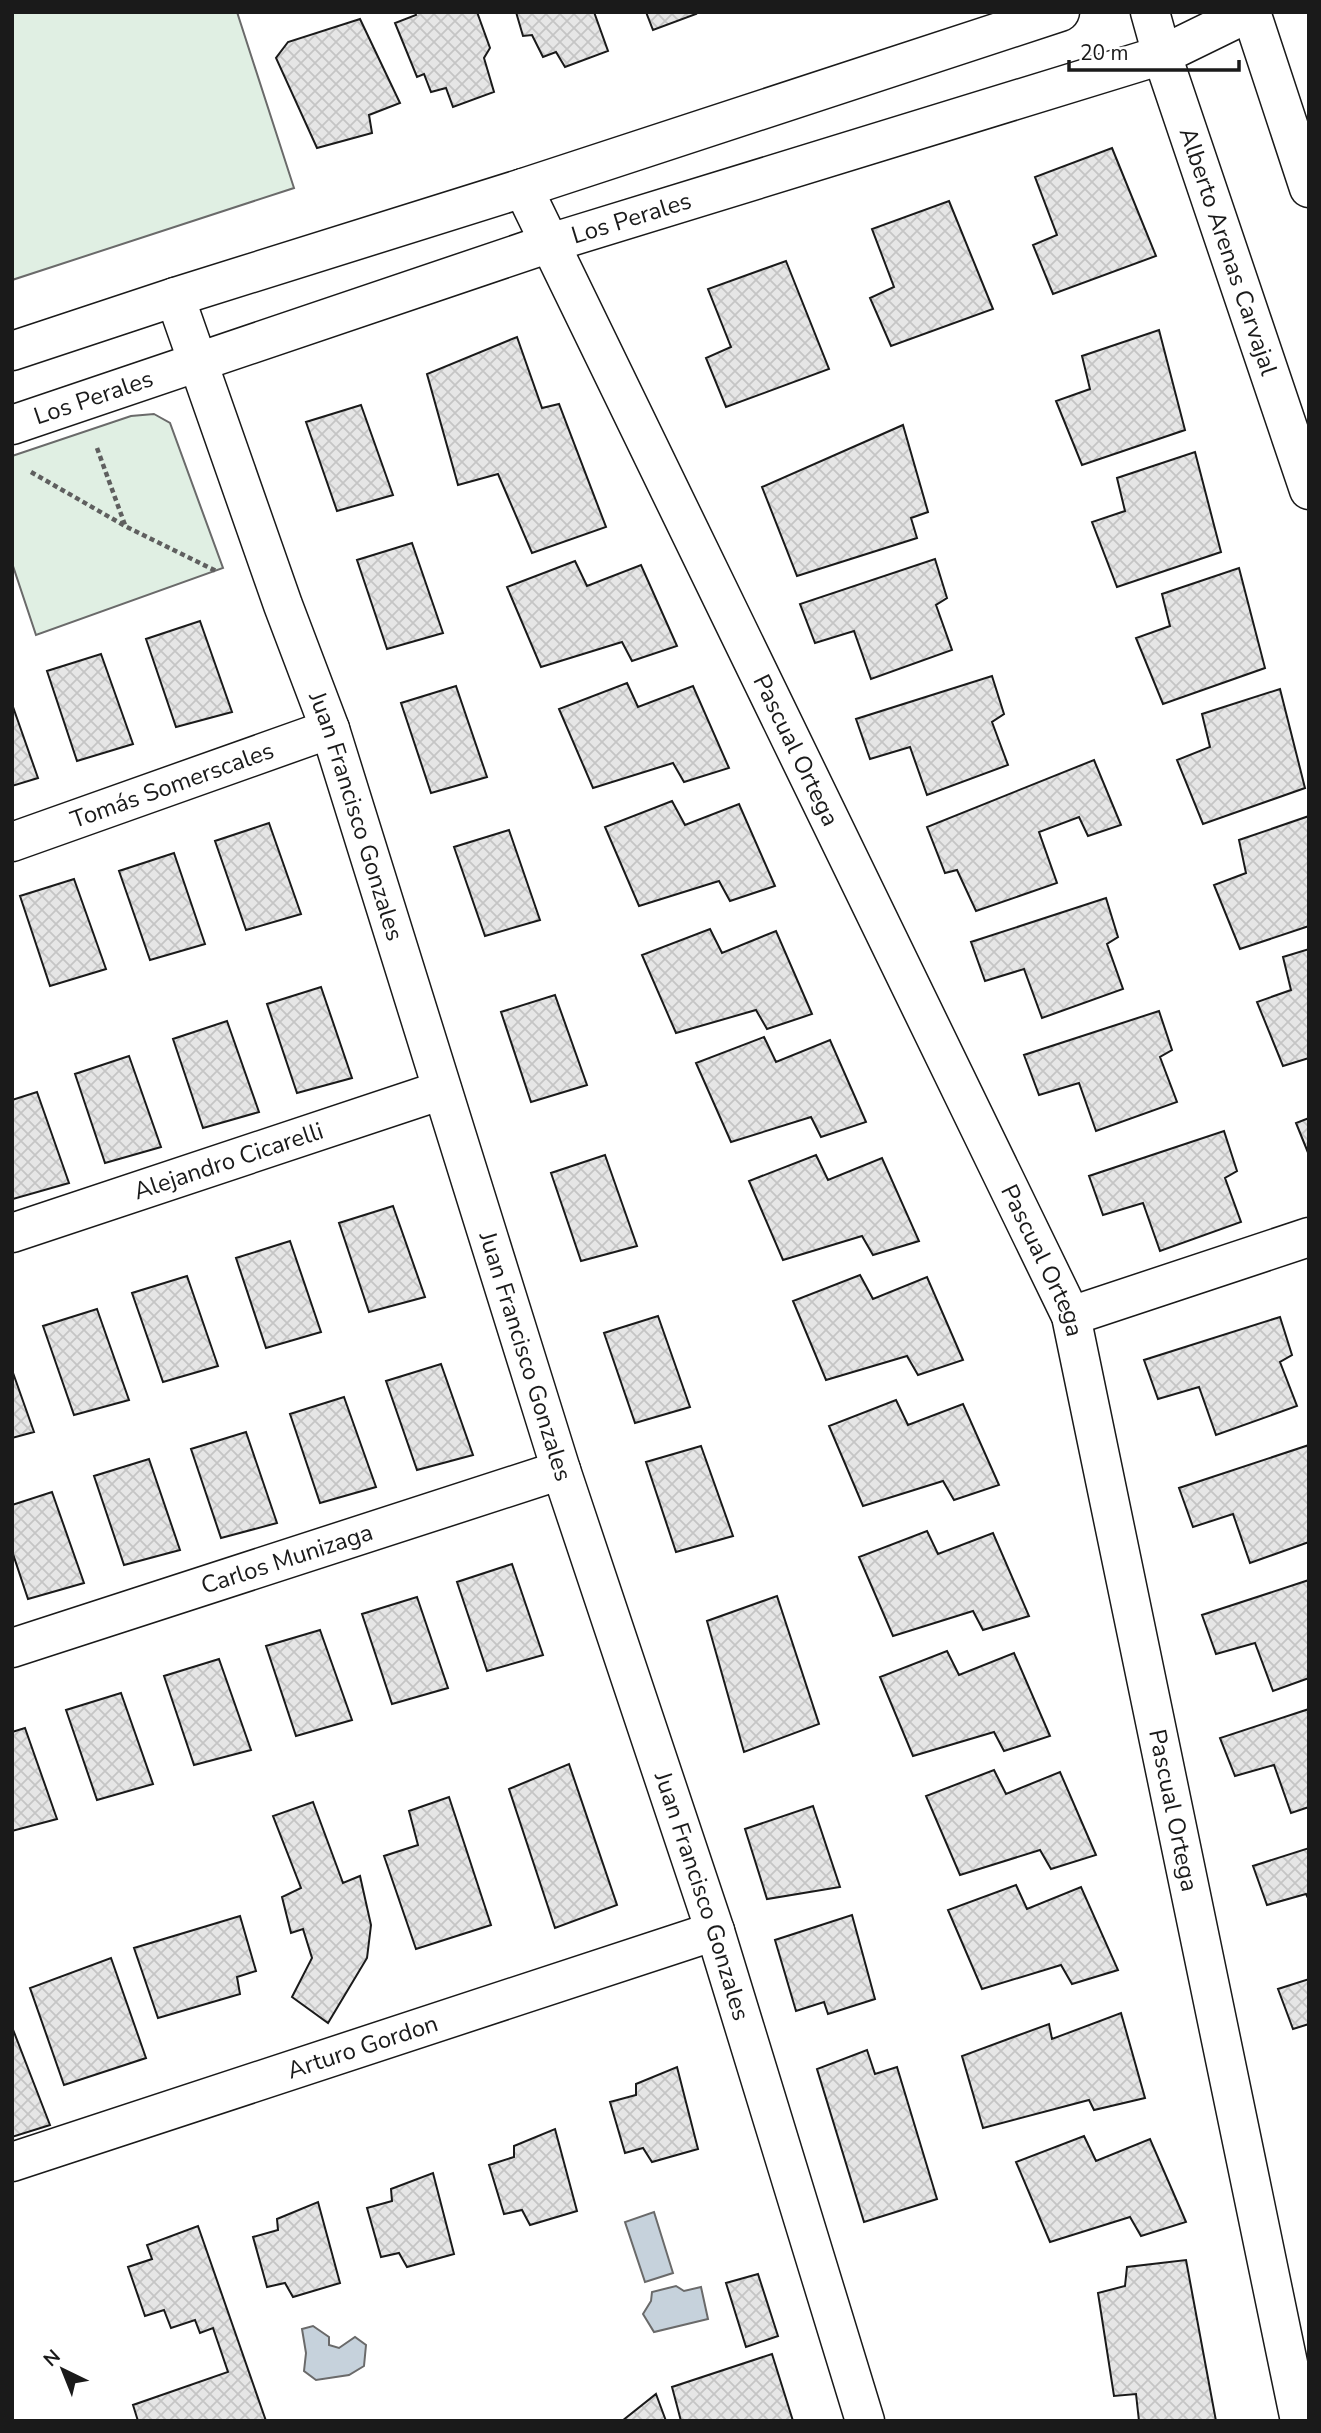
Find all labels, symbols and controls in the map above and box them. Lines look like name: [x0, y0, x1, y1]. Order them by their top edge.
scale bar: [1069, 28, 1239, 72]
text: 20 m: [1080, 39, 1129, 67]
street label: Alberto Arenas Carvajal: [1172, 123, 1285, 379]
street label: Los Perales: [567, 185, 695, 252]
street label: Los Perales: [30, 362, 157, 432]
street label: Pascual Ortega: [746, 669, 847, 831]
street label: Juan Francisco Gonzales: [301, 686, 411, 945]
street label: Tomás Somerscales: [66, 734, 278, 836]
street label: Alejandro Cicarelli: [129, 1115, 327, 1207]
street label: Pascual Ortega: [993, 1179, 1091, 1339]
street label: Juan Francisco Gonzales: [471, 1227, 580, 1485]
street label: Carlos Munizaga: [197, 1516, 377, 1602]
street label: Pascual Ortega: [1141, 1726, 1206, 1894]
street label: Juan Francisco Gonzales: [647, 1767, 757, 2024]
street label: Arturo Gordon: [283, 2007, 442, 2086]
north arrow: [28, 2335, 98, 2405]
text: N: [38, 2344, 66, 2373]

